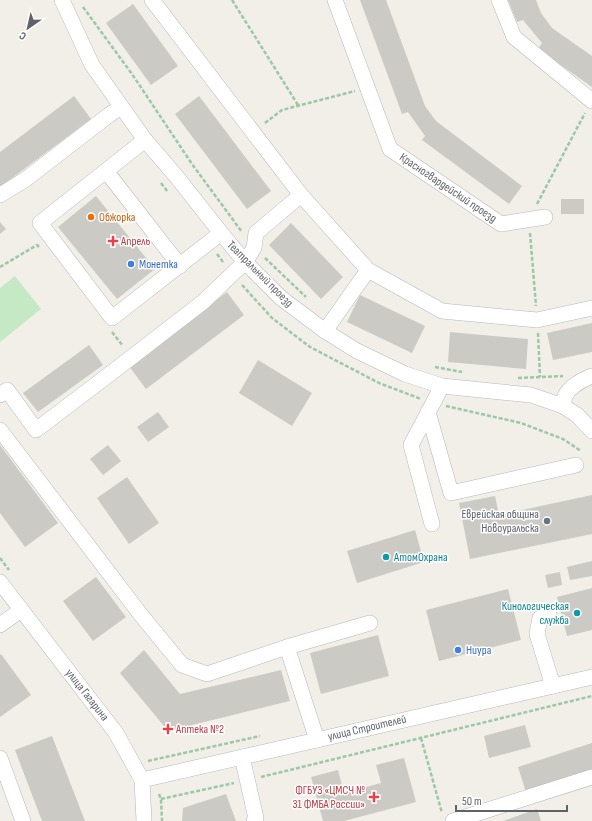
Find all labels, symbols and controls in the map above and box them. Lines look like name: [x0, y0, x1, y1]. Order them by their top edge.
north arrow: [8, 8, 48, 48]
text: С: [16, 29, 29, 43]
street label: Красногвардейский проезд: [397, 150, 499, 226]
place label: Обжорка: [99, 210, 136, 225]
marker: Обжорка: [86, 212, 96, 222]
place label: Апрель: [120, 234, 150, 249]
marker: Апрель: [108, 236, 118, 246]
street label: Театральный проезд: [224, 238, 296, 310]
place label: Монетка: [139, 257, 178, 272]
marker: Монетка: [126, 259, 136, 269]
place label: Еврейская община Новоуральска: [461, 507, 539, 536]
marker: Еврейская община Новоуральска: [542, 516, 552, 526]
place label: АтомОхрана: [393, 550, 448, 565]
marker: АтомОхрана: [381, 552, 391, 562]
place label: Кинологическая служба: [502, 599, 569, 628]
marker: Кинологическая служба: [572, 608, 582, 618]
place label: Ниура: [466, 643, 492, 658]
marker: Ниура: [453, 645, 463, 655]
street label: улица Гагарина: [62, 666, 112, 724]
street label: улица Строителей: [326, 712, 408, 744]
place label: Аптека №2: [175, 722, 224, 737]
marker: Аптека №2: [163, 724, 173, 734]
place label: ФГБУЗ «ЦМСЧ № 31 ФМБА России»: [293, 783, 365, 812]
scale bar: [456, 787, 567, 813]
marker: ФГБУЗ «ЦМСЧ № 31 ФМБА России»: [368, 791, 380, 803]
text: 50 m: [462, 794, 482, 809]

